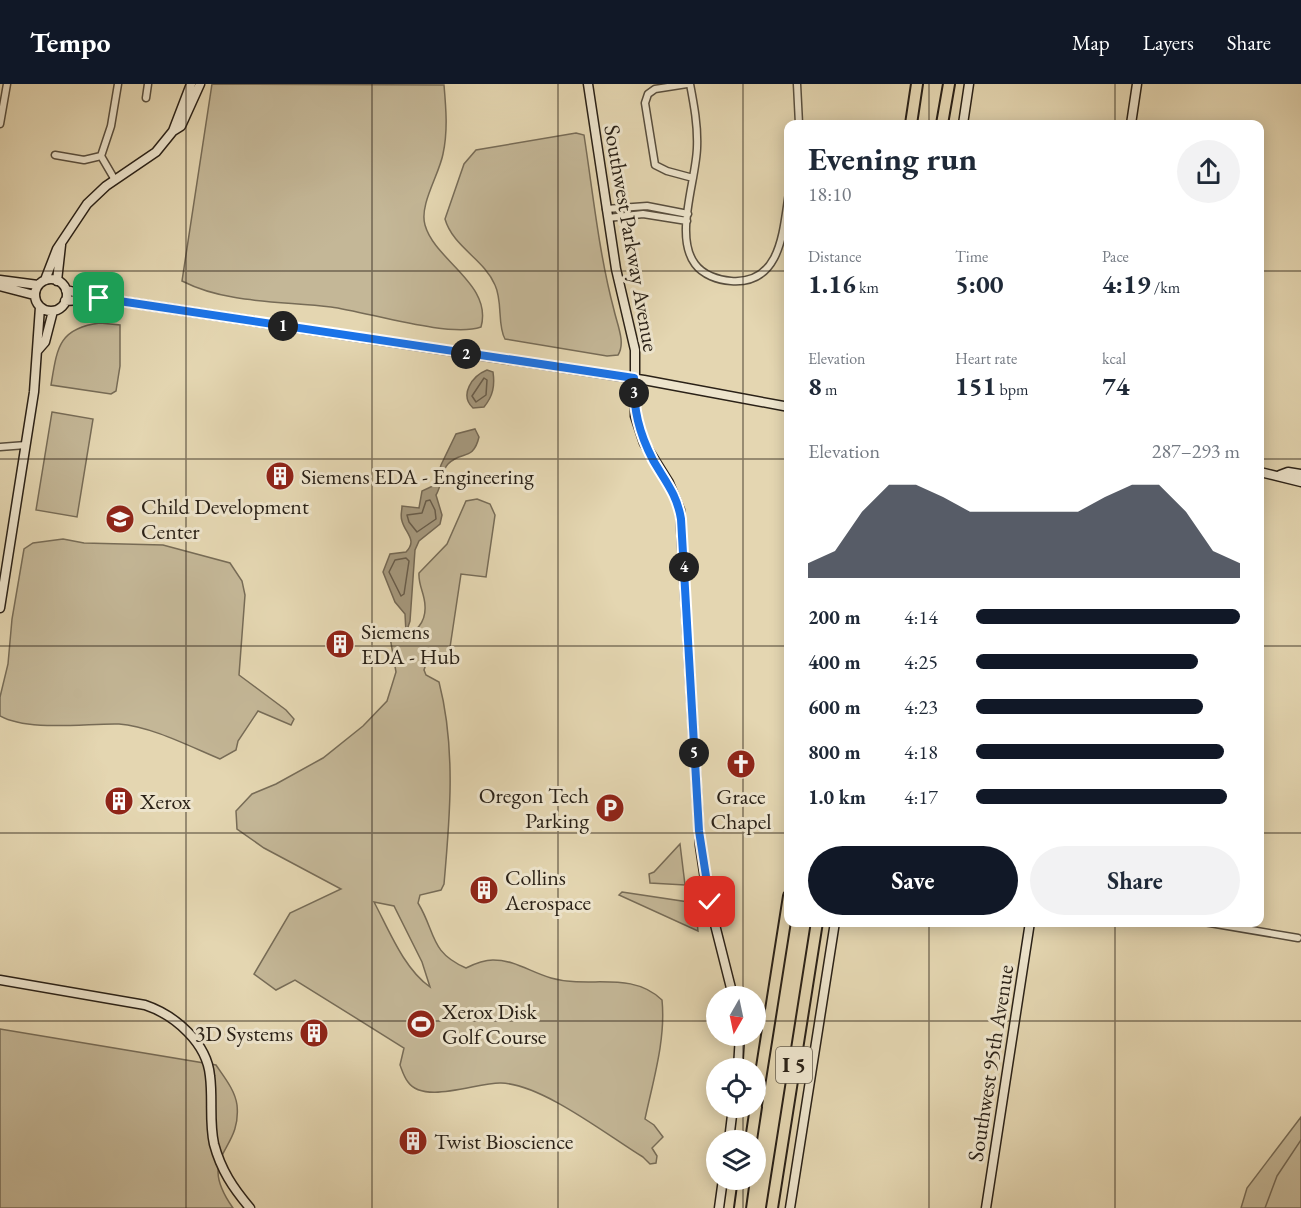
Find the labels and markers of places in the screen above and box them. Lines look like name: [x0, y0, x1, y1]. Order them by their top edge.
pin: [73, 272, 124, 323]
pin: 1: [268, 311, 298, 341]
pin: 2: [451, 339, 481, 369]
pin: 3: [619, 378, 649, 408]
building icon: Siemens EDA - Engineering: [264, 460, 296, 492]
place label: Siemens EDA - Engineering: [301, 462, 534, 491]
place label: Child Development Center: [141, 492, 309, 546]
school or university icon: Child Development Center: [104, 503, 136, 535]
pin: 4: [669, 552, 699, 582]
place label: Siemens EDA - Hub: [361, 617, 460, 671]
building icon: Siemens EDA - Hub: [324, 628, 356, 660]
pin: 5: [679, 738, 709, 768]
church icon: Grace Chapel: [725, 748, 757, 780]
place label: Oregon Tech Parking: [479, 781, 589, 835]
place label: Grace Chapel: [710, 782, 772, 836]
building icon: Xerox: [103, 785, 135, 817]
place label: Xerox: [139, 787, 192, 816]
parking icon: Oregon Tech Parking: [594, 792, 626, 824]
place label: Collins Aerospace: [504, 863, 591, 917]
building icon: Collins Aerospace: [468, 874, 500, 906]
pin: [684, 876, 735, 927]
place label: Xerox Disk Golf Course: [441, 997, 547, 1051]
sports icon: Xerox Disk Golf Course: [405, 1008, 437, 1040]
building icon: 3D Systems: [298, 1017, 330, 1049]
place label: 3D Systems: [195, 1019, 293, 1048]
building icon: Twist Bioscience: [397, 1125, 429, 1157]
place label: Twist Bioscience: [434, 1127, 574, 1156]

